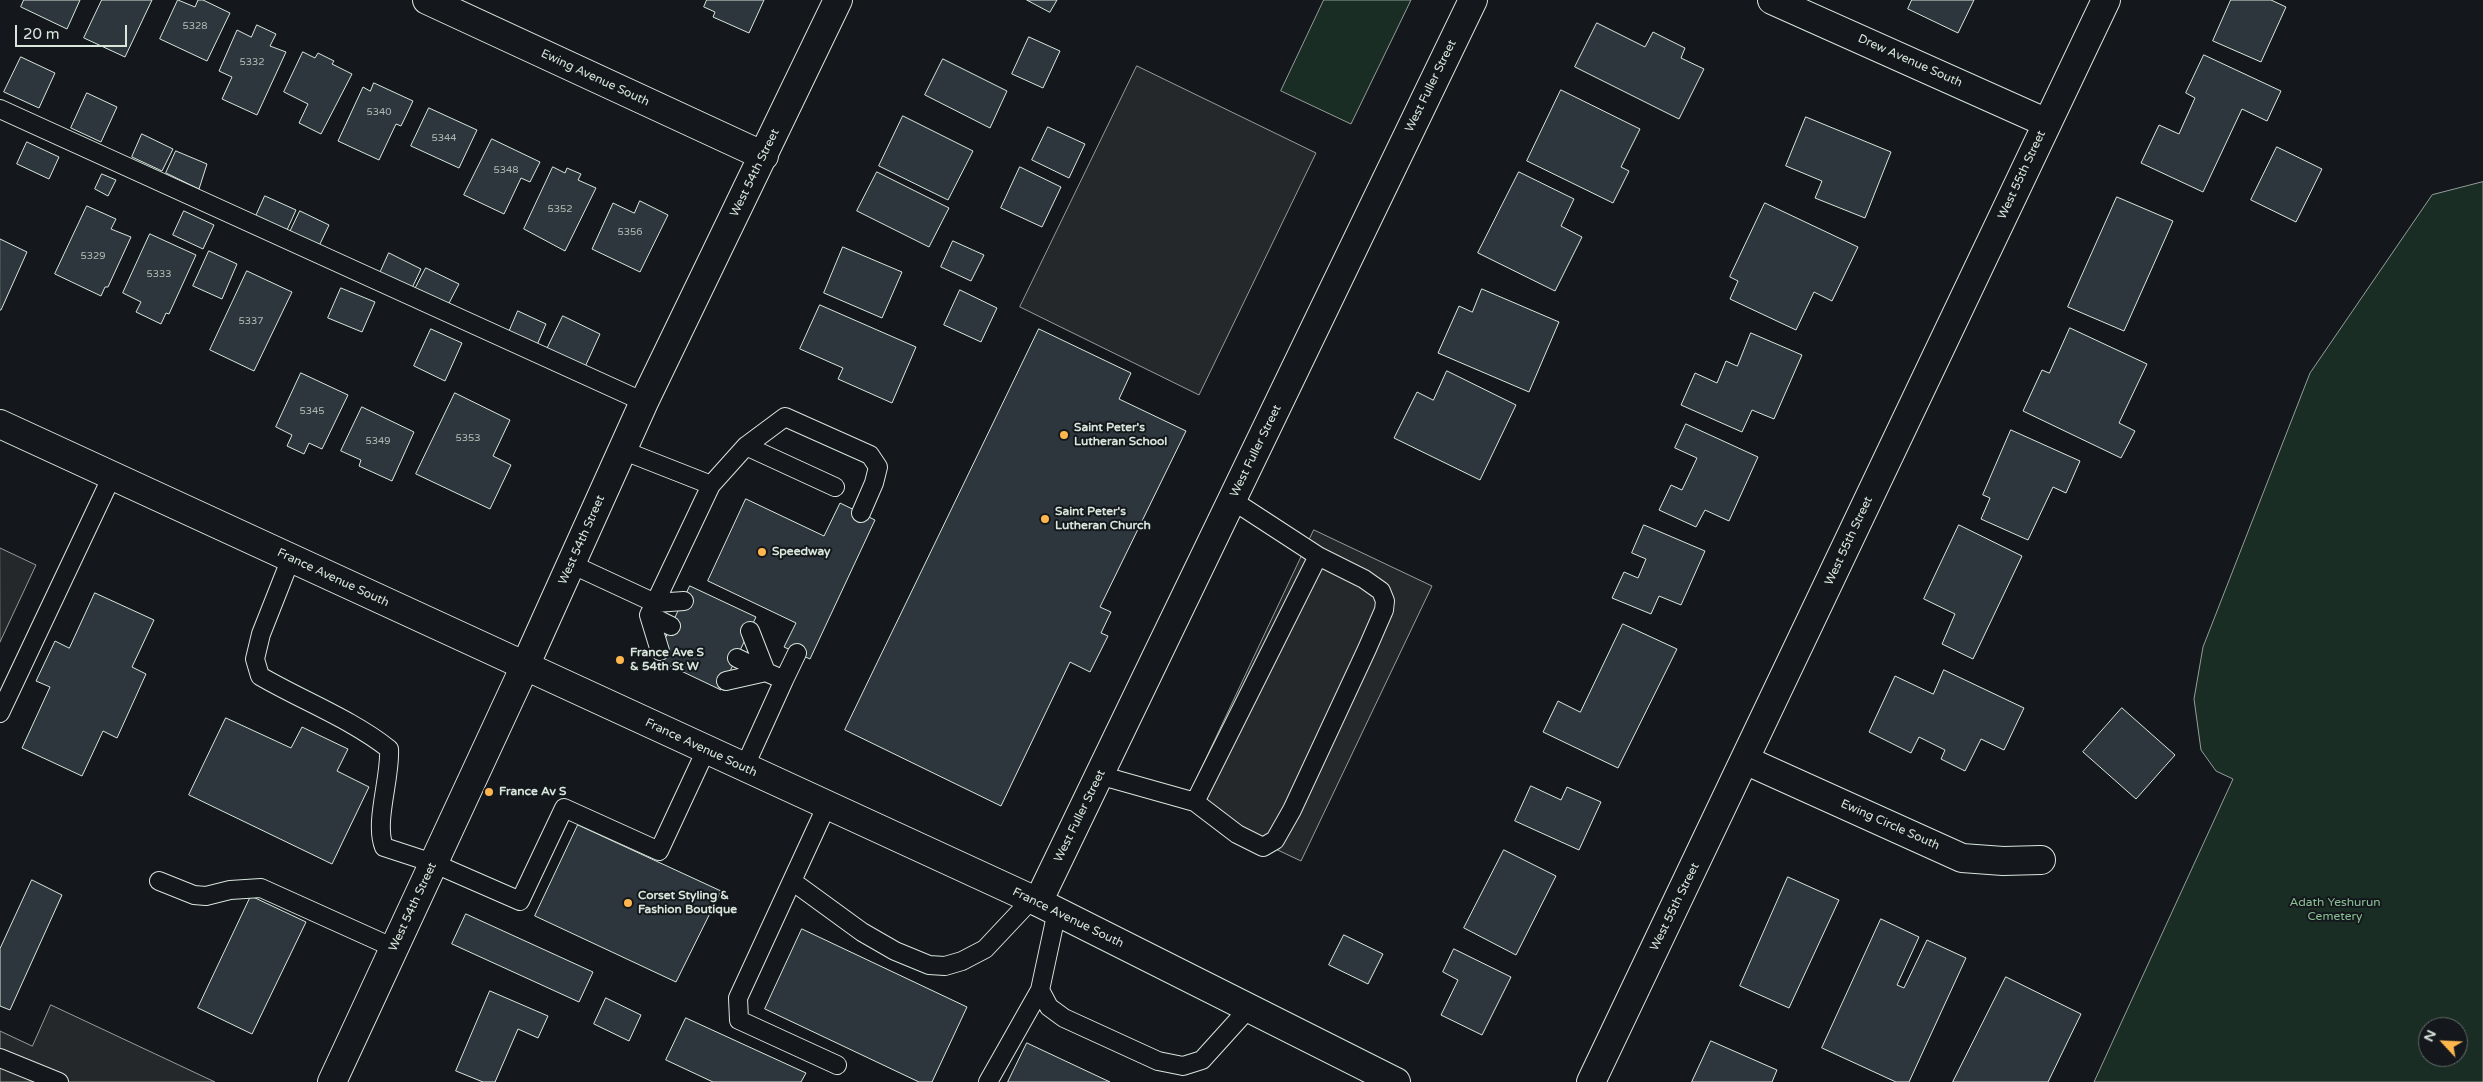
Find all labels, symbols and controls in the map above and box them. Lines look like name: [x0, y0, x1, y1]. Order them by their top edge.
scale bar: [18, 15, 130, 47]
house number: 5328: [182, 20, 208, 32]
text: 20 m: [23, 25, 60, 43]
street label: Drew Avenue South: [1856, 32, 1964, 90]
street label: West Fuller Street: [1402, 38, 1460, 134]
street label: Ewing Avenue South: [539, 47, 651, 109]
house number: 5332: [239, 56, 265, 68]
house number: 5340: [366, 106, 392, 118]
street label: West 54th Street: [727, 127, 783, 219]
street label: West 55th Street: [1995, 128, 2049, 222]
house number: 5344: [431, 132, 457, 144]
house number: 5348: [493, 164, 519, 176]
house number: 5352: [547, 203, 573, 215]
house number: 5356: [617, 226, 643, 238]
house number: 5329: [80, 250, 106, 262]
house number: 5333: [146, 268, 172, 280]
house number: 5337: [238, 315, 264, 327]
street label: West Fuller Street: [1227, 403, 1285, 499]
house number: 5345: [299, 405, 325, 417]
place label: Saint Peter's Lutheran School: [1074, 421, 1167, 449]
marker: Saint Peter's Lutheran School: [1058, 429, 1070, 441]
house number: 5353: [455, 432, 481, 444]
house number: 5349: [365, 435, 391, 447]
street label: West 54th Street: [556, 493, 608, 587]
street label: West 55th Street: [1822, 494, 1876, 588]
place label: Saint Peter's Lutheran Church: [1055, 505, 1151, 533]
marker: Saint Peter's Lutheran Church: [1039, 513, 1051, 525]
place label: Speedway: [772, 545, 831, 559]
street label: France Avenue South: [275, 546, 391, 610]
marker: Speedway: [756, 546, 768, 558]
place label: France Ave S & 54th St W: [630, 646, 704, 674]
marker: France Ave S & 54th St W: [614, 654, 626, 666]
street label: France Avenue South: [643, 716, 759, 780]
street label: West Fuller Street: [1051, 768, 1109, 864]
place label: France Av S: [499, 785, 566, 799]
marker: France Av S: [483, 786, 495, 798]
street label: Ewing Circle South: [1838, 797, 1942, 853]
street label: West 54th Street: [386, 860, 440, 954]
street label: West 55th Street: [1647, 861, 1703, 953]
street label: France Avenue South: [1010, 885, 1126, 951]
place label: Corset Styling & Fashion Boutique: [638, 889, 737, 917]
park label: Adath Yeshurun Cemetery: [2289, 896, 2381, 924]
marker: Corset Styling & Fashion Boutique: [622, 897, 634, 909]
north arrow: [2418, 1017, 2468, 1067]
text: N: [2420, 1027, 2440, 1045]

